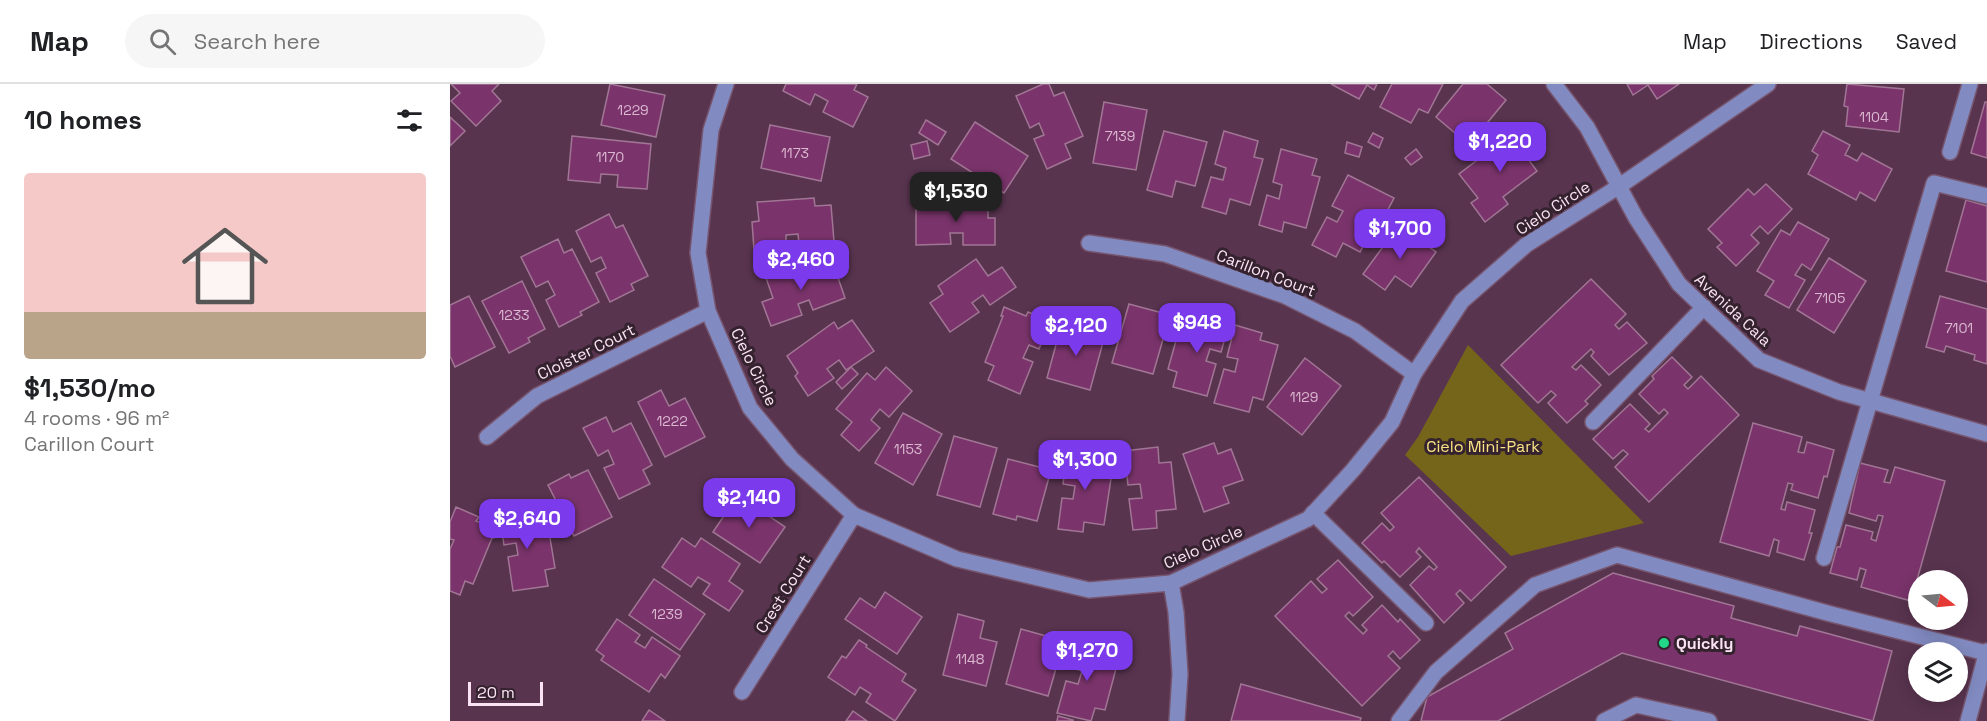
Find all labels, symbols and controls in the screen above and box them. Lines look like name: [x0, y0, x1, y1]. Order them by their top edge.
search box: [125, 14, 545, 68]
text: Map: [30, 23, 89, 59]
icon: search: [146, 25, 179, 58]
text: Search here: [194, 27, 321, 55]
text: Map: [1683, 28, 1727, 55]
text: Directions: [1760, 28, 1863, 55]
text: Saved: [1896, 28, 1957, 55]
house number: 1229: [617, 101, 649, 119]
text: 10 homes: [24, 103, 142, 137]
icon: filters: [393, 104, 426, 137]
house number: 1104: [1859, 108, 1889, 126]
pin: $1,220: [1451, 122, 1549, 173]
house number: 7139: [1105, 127, 1135, 145]
text: $1,220: [1468, 128, 1532, 154]
house number: 1173: [781, 144, 809, 162]
house number: 1170: [596, 148, 624, 166]
pin: $1,530: [907, 172, 1005, 223]
street label: Cielo Circle: [1512, 176, 1594, 240]
text: $1,530: [924, 178, 988, 204]
pin: $1,700: [1351, 209, 1449, 260]
icon: home: [171, 212, 279, 320]
text: $1,700: [1368, 215, 1432, 241]
pin: $2,460: [752, 240, 850, 291]
street label: Carillon Court: [1213, 244, 1319, 302]
text: $2,460: [767, 246, 835, 272]
street label: Avenida Cala: [1690, 269, 1776, 351]
house number: 7105: [1815, 289, 1845, 307]
pin: $948: [1161, 303, 1233, 354]
house number: 1233: [498, 306, 530, 324]
pin: $2,120: [1027, 306, 1125, 357]
text: $948: [1172, 309, 1222, 335]
text: $2,120: [1045, 312, 1107, 338]
street label: Cloister Court: [534, 319, 638, 385]
house number: 7101: [1945, 319, 1973, 337]
street label: Cielo Circle: [726, 324, 782, 410]
text: $1,530/mo: [24, 371, 156, 405]
house number: 1129: [1290, 388, 1318, 406]
text: 4 rooms · 96 m²: [24, 405, 169, 431]
house number: 1222: [656, 412, 688, 430]
text: Carillon Court: [24, 431, 155, 457]
park label: Cielo Mini-Park: [1426, 436, 1540, 457]
house number: 1153: [894, 440, 922, 458]
pin: $1,300: [1036, 440, 1134, 491]
text: $1,300: [1052, 446, 1118, 472]
pin: $2,140: [700, 478, 798, 529]
text: $2,140: [717, 484, 781, 510]
pin: $2,640: [478, 499, 576, 550]
text: $2,640: [493, 505, 561, 531]
street label: Cielo Circle: [1160, 520, 1246, 574]
street label: Crest Court: [751, 551, 815, 637]
north arrow: [1908, 570, 1968, 630]
map controls: [1908, 570, 1968, 702]
house number: 1239: [651, 605, 683, 623]
pin: $1,270: [1038, 631, 1136, 682]
place label: Quickly: [1676, 633, 1733, 654]
marker: Quickly: [1657, 636, 1671, 650]
text: $1,270: [1056, 637, 1118, 663]
button: layers: [1908, 642, 1968, 702]
house number: 1148: [955, 650, 985, 668]
scale bar: [468, 679, 543, 706]
text: 20 m: [477, 682, 515, 703]

